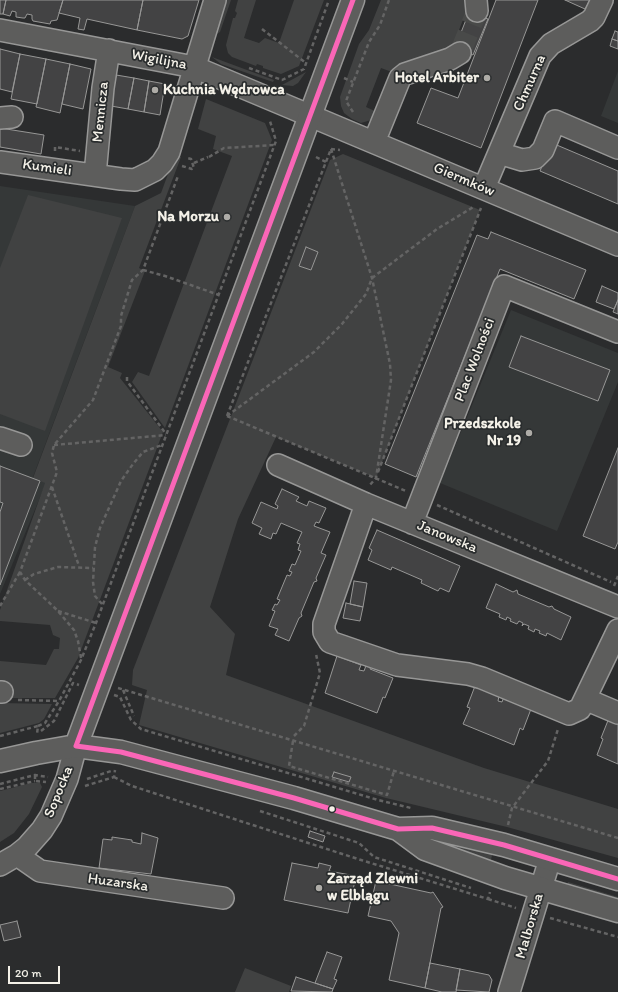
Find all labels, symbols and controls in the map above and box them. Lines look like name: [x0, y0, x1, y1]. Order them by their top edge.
street label: Wigilijna: [130, 46, 188, 74]
street label: Chmurna: [510, 52, 550, 114]
place label: Hotel Arbiter: [395, 69, 479, 87]
marker: Hotel Arbiter: [482, 73, 492, 83]
street label: Mennicza: [89, 81, 113, 143]
place label: Kuchnia Wędrowca: [163, 81, 285, 99]
marker: Kuchnia Wędrowca: [150, 85, 160, 95]
street label: Kumieli: [21, 156, 73, 180]
street label: Giermków: [431, 159, 497, 201]
place label: Na Morzu: [157, 208, 219, 226]
marker: Na Morzu: [222, 212, 232, 222]
street label: Plac Wolności: [451, 316, 499, 404]
place label: Przedszkole Nr 19: [444, 415, 521, 450]
marker: Przedszkole Nr 19: [524, 428, 534, 438]
street label: Janowska: [414, 517, 480, 557]
street label: Sopocka: [41, 764, 77, 820]
unlabelled marker: [327, 804, 337, 814]
street label: Huzarska: [87, 870, 149, 896]
place label: Zarząd Zlewni w Elblągu: [327, 870, 418, 905]
marker: Zarząd Zlewni w Elblągu: [314, 883, 324, 893]
street label: Malborska: [512, 891, 548, 961]
scale bar: [10, 958, 62, 984]
text: 20 m: [15, 966, 42, 980]

